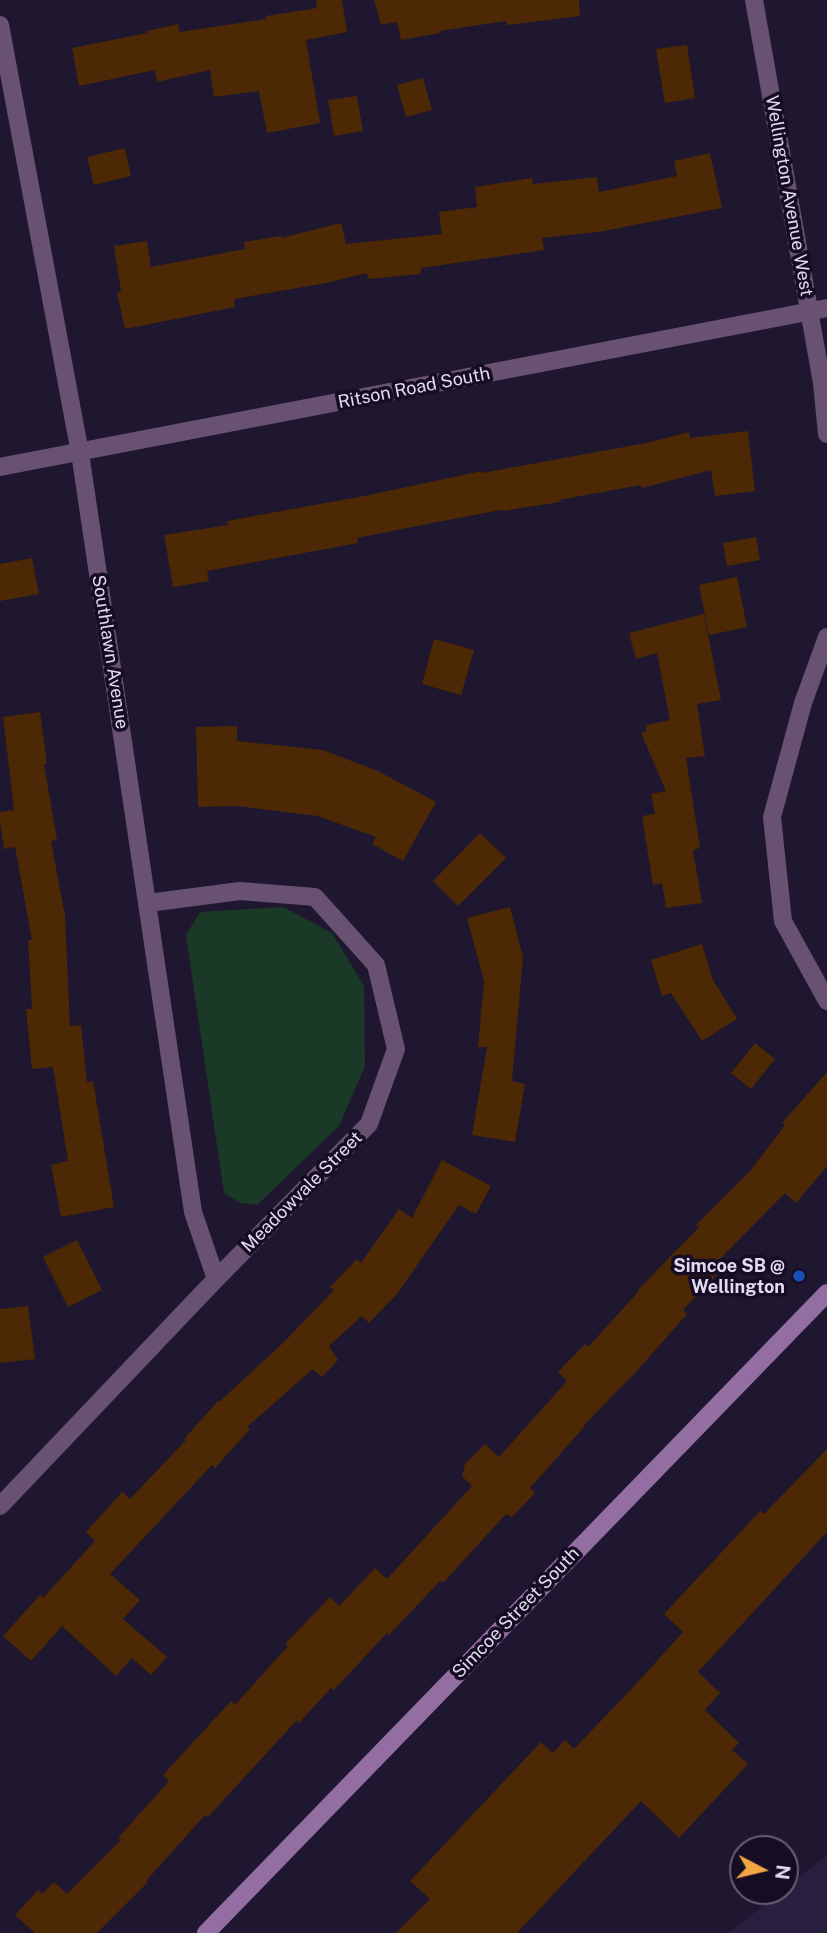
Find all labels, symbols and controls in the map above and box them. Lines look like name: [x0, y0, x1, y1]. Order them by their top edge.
street label: Wellington Avenue West: [761, 94, 817, 298]
street label: Ritson Road South: [336, 363, 492, 413]
street label: Southlawn Avenue: [87, 573, 133, 731]
street label: Meadowvale Street: [237, 1127, 367, 1257]
place label: Simcoe SB @ Wellington: [673, 1255, 785, 1298]
marker: Simcoe SB @ Wellington: [791, 1268, 807, 1284]
street label: Simcoe Street South: [448, 1543, 584, 1683]
north arrow: [729, 1835, 799, 1905]
text: N: [771, 1864, 795, 1881]

